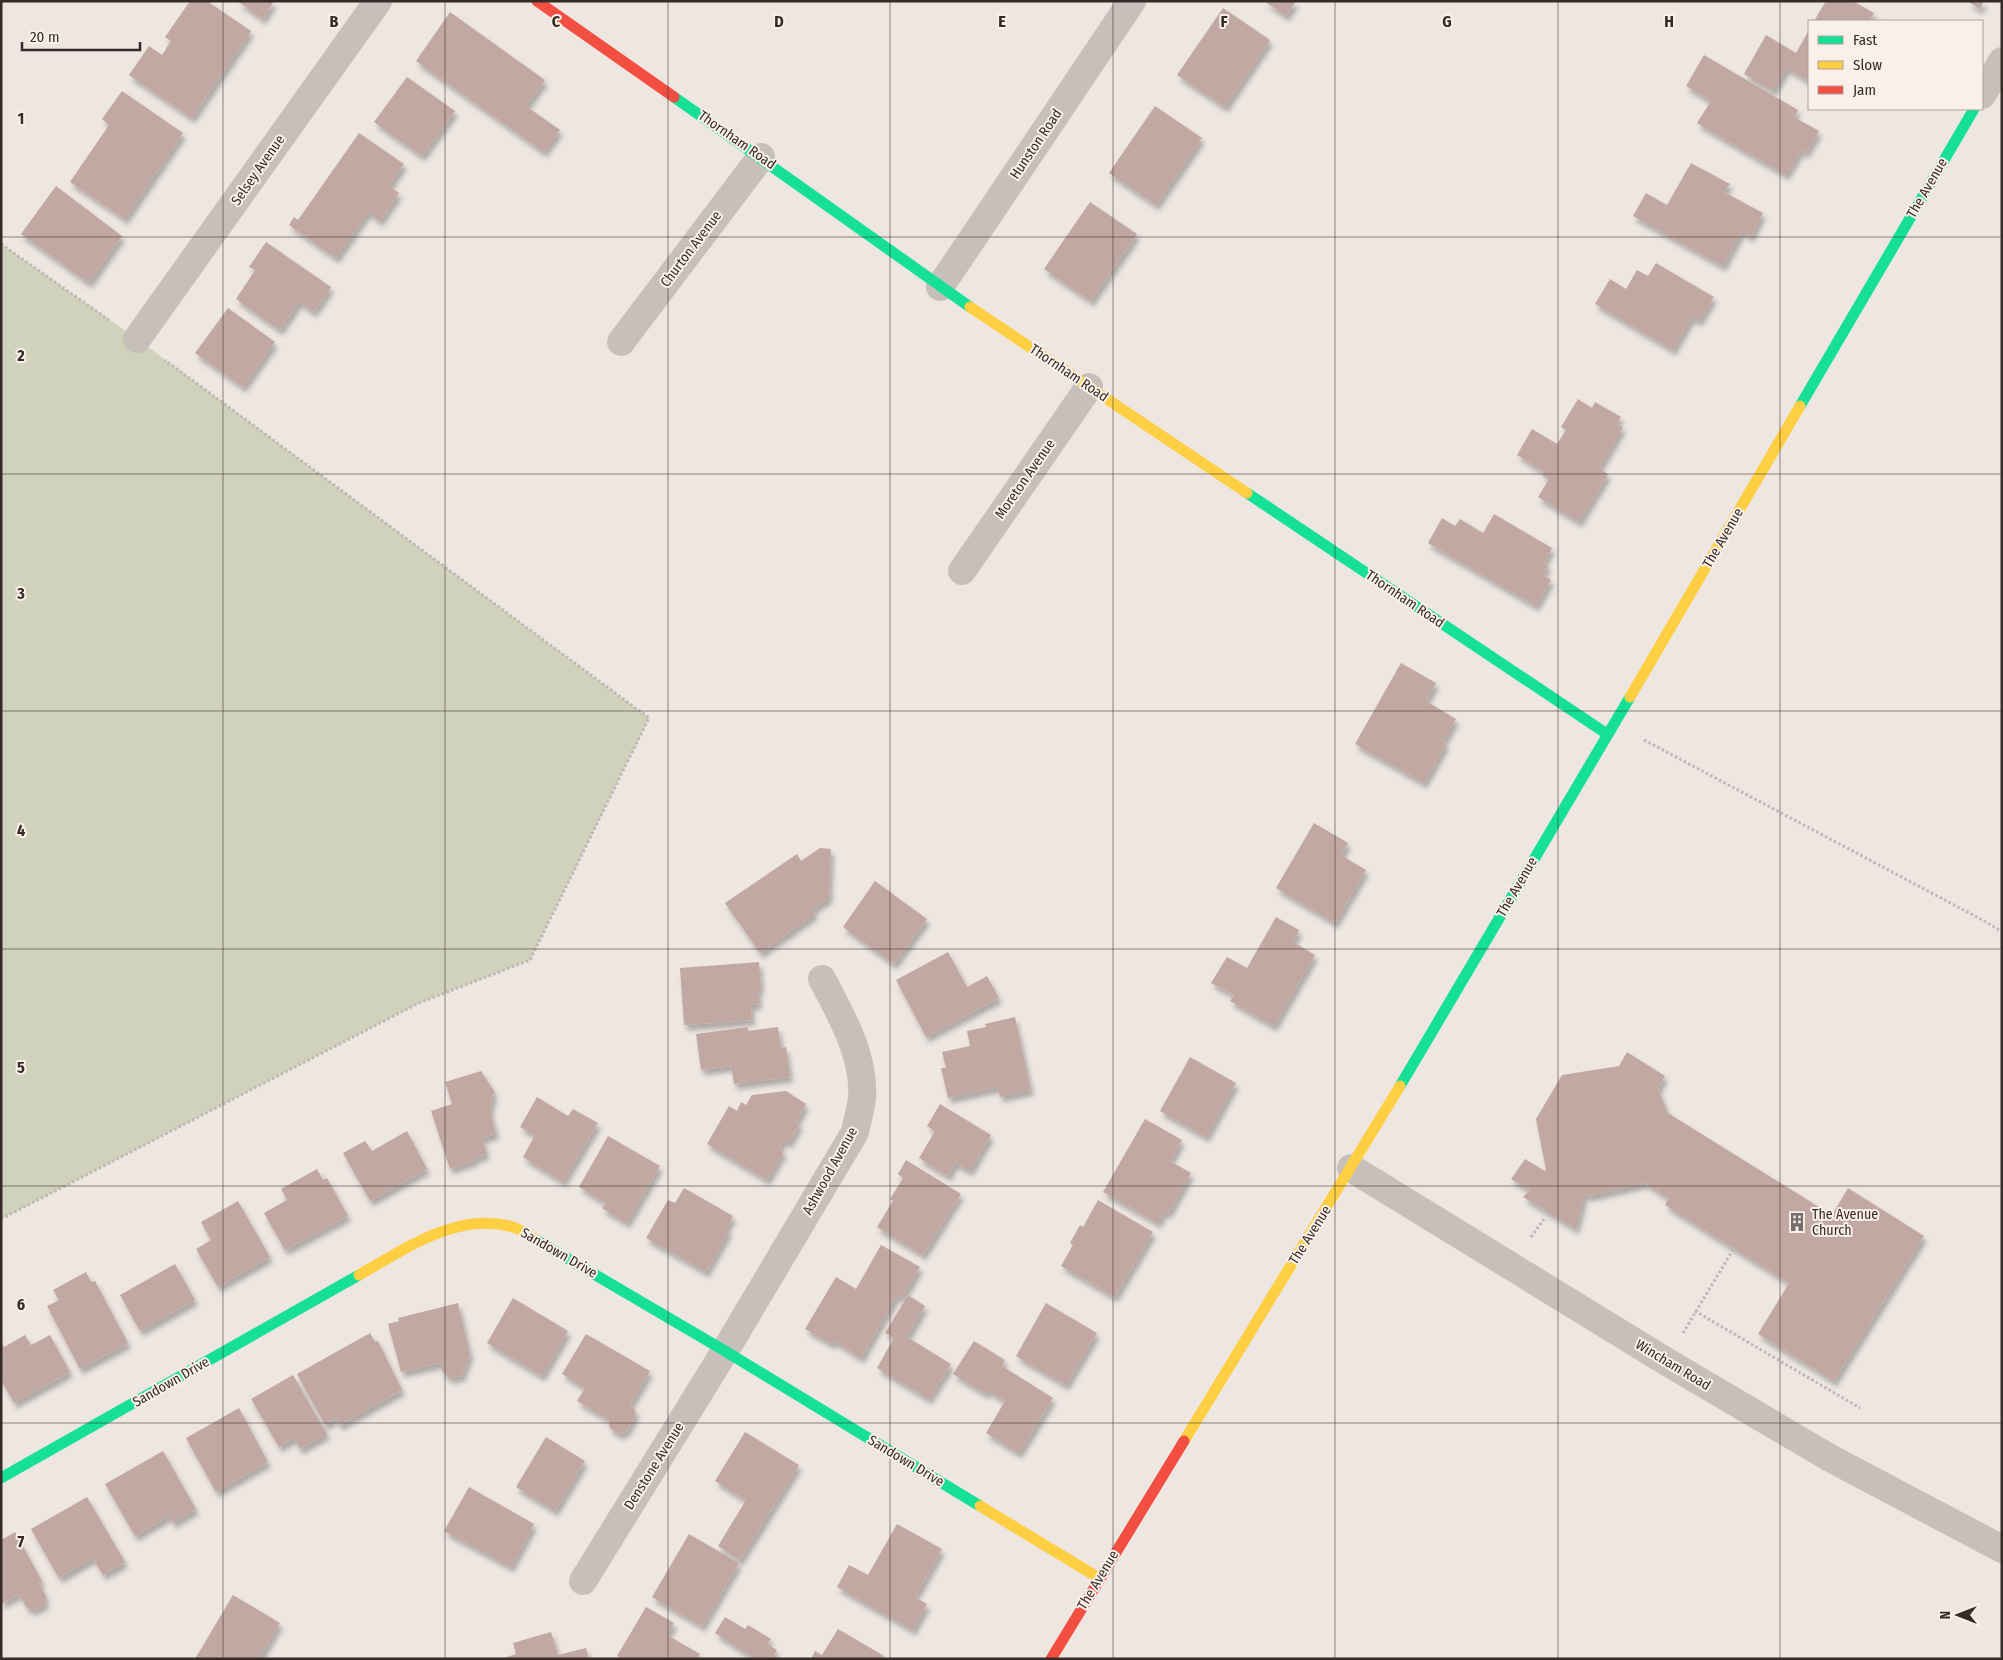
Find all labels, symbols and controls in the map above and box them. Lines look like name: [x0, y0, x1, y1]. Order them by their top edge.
text: B: [330, 12, 339, 31]
text: C: [552, 12, 561, 31]
text: D: [774, 12, 784, 31]
text: E: [998, 12, 1006, 31]
text: F: [1220, 12, 1228, 31]
text: G: [1442, 12, 1452, 31]
text: H: [1664, 12, 1674, 31]
scale bar: [22, 20, 140, 52]
legend: [1808, 20, 1983, 110]
text: 20 m: [30, 28, 60, 46]
text: Fast: [1853, 31, 1877, 49]
text: Slow: [1853, 56, 1882, 74]
text: Jam: [1853, 81, 1876, 99]
street label: Hunston Road: [1006, 106, 1066, 182]
street label: Thornham Road: [695, 107, 779, 173]
text: 1: [18, 109, 24, 128]
street label: Selsey Avenue: [228, 131, 289, 208]
street label: The Avenue: [1903, 155, 1951, 221]
street label: Churton Avenue: [657, 207, 725, 290]
street label: Thornham Road: [1027, 341, 1111, 405]
text: 2: [16, 346, 25, 365]
street label: Moreton Avenue: [991, 436, 1059, 522]
street label: The Avenue: [1699, 505, 1747, 571]
street label: Thornham Road: [1363, 567, 1447, 631]
text: 3: [16, 584, 25, 603]
text: 4: [17, 821, 25, 840]
street label: The Avenue: [1493, 854, 1541, 920]
text: 5: [17, 1058, 25, 1077]
street label: Ashwood Avenue: [799, 1124, 861, 1218]
street label: The Avenue: [1285, 1202, 1335, 1268]
place label: The Avenue Church: [1812, 1206, 1878, 1239]
building icon: The Avenue Church: [1786, 1211, 1808, 1233]
street label: Sandown Drive: [518, 1224, 600, 1282]
text: 6: [17, 1295, 25, 1314]
street label: Wincham Road: [1632, 1336, 1714, 1394]
street label: Sandown Drive: [130, 1353, 212, 1411]
street label: Denstone Avenue: [620, 1419, 688, 1513]
street label: Sandown Drive: [865, 1432, 947, 1490]
text: 7: [18, 1532, 25, 1551]
street label: The Avenue: [1074, 1547, 1122, 1613]
north arrow: [1933, 1590, 1983, 1640]
text: N: [1937, 1611, 1954, 1619]

